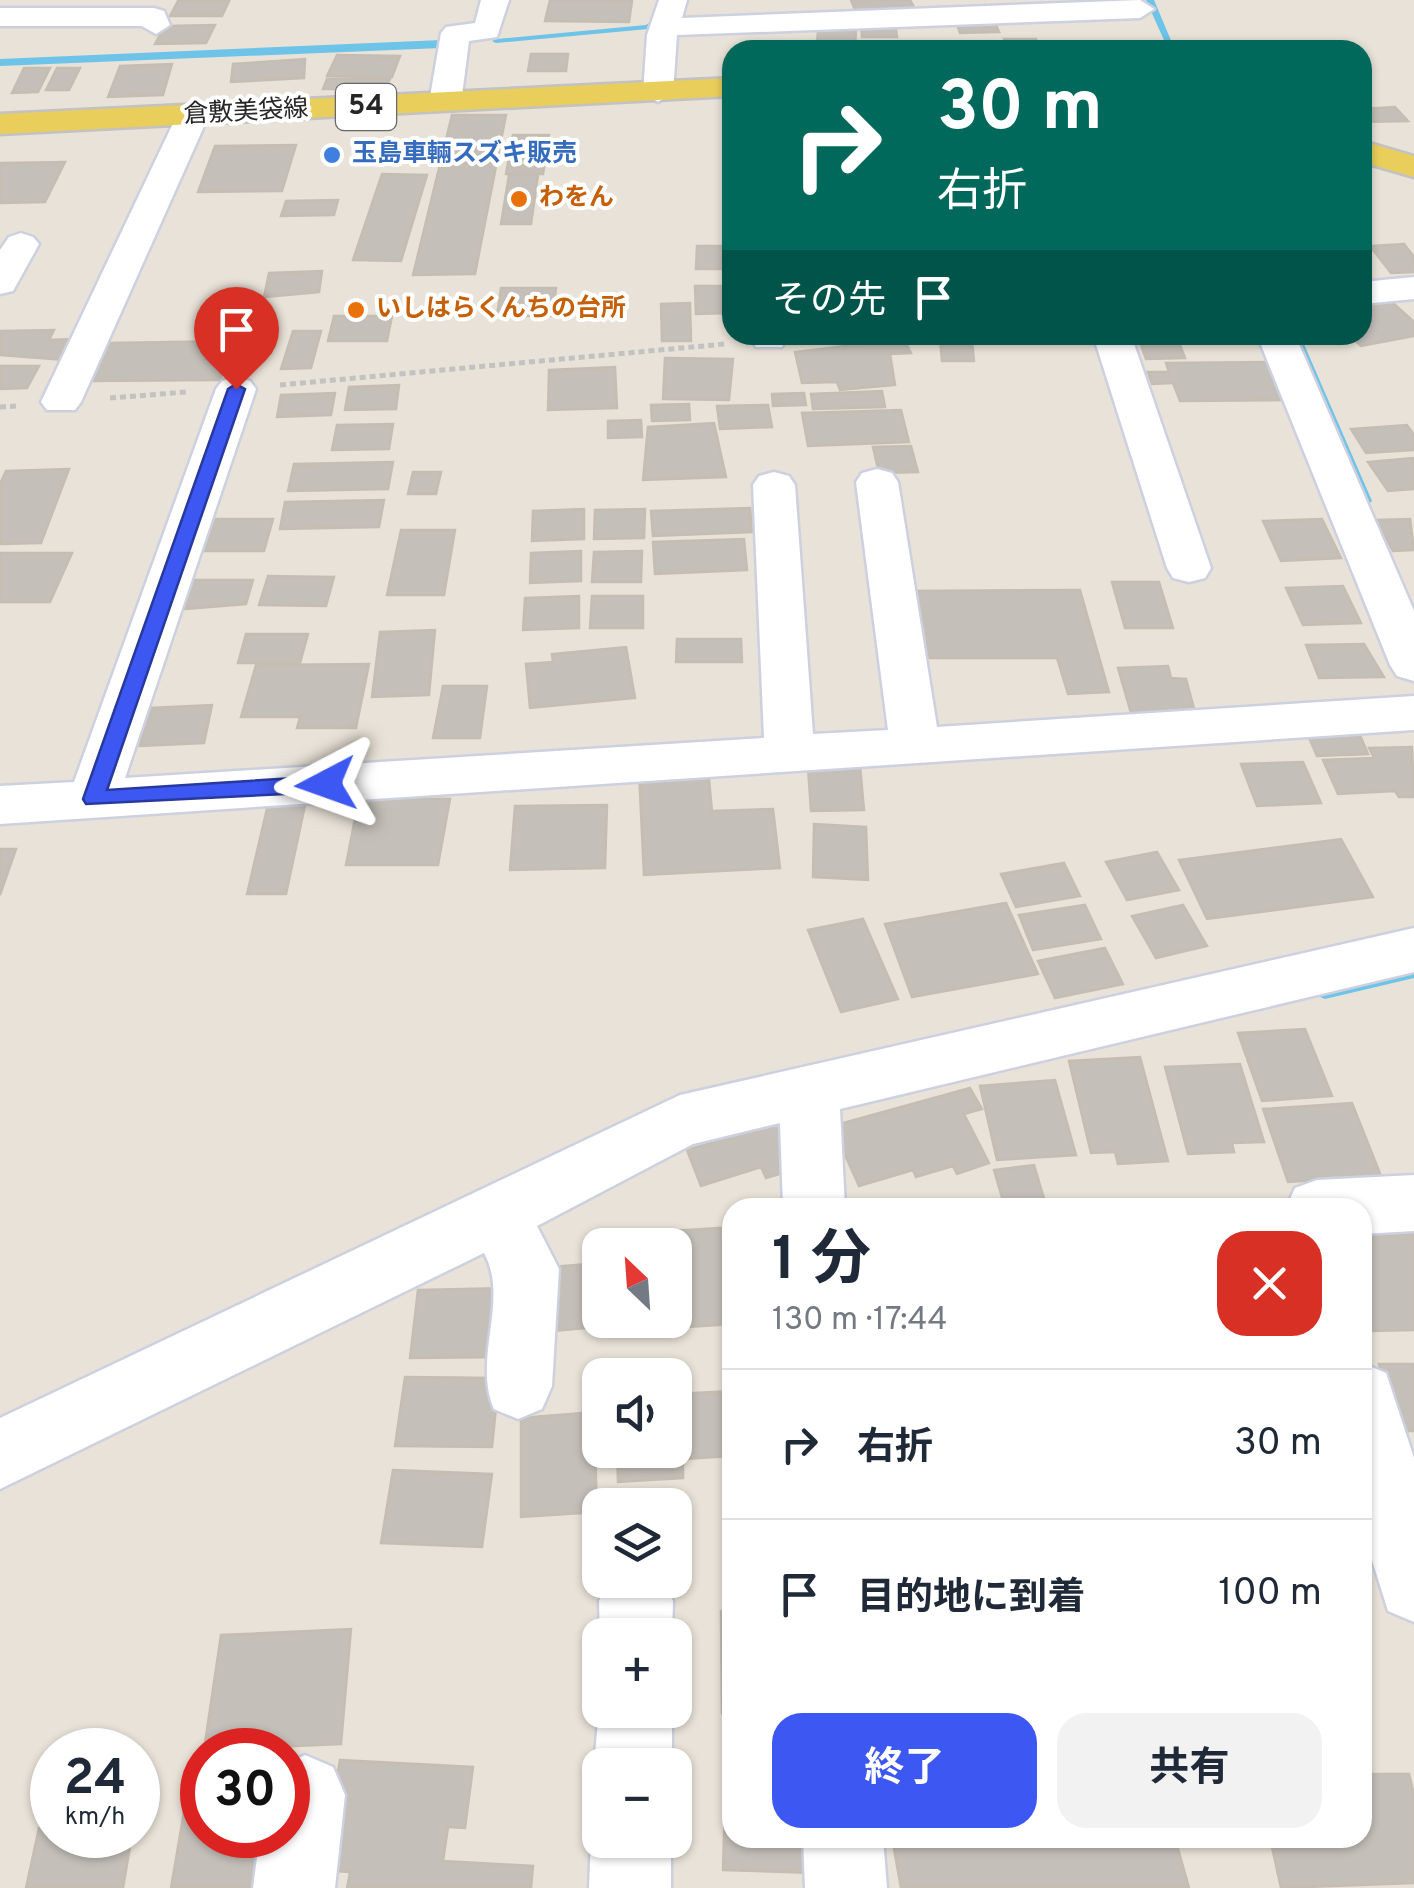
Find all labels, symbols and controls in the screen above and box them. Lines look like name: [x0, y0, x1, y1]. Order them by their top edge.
text: 30 m: [937, 66, 1103, 155]
icon: right: [772, 80, 902, 210]
road number: 54: [336, 84, 396, 130]
street label: 倉敷美袋線: [183, 94, 309, 132]
place label: 玉島車輛スズキ販売: [352, 139, 577, 171]
marker: 玉島車輛スズキ販売: [321, 144, 343, 166]
text: 右折: [937, 165, 1027, 222]
place label: わをん: [539, 183, 614, 215]
marker: わをん: [508, 188, 530, 210]
icon: arrive: [906, 270, 961, 325]
text: その先: [772, 278, 886, 327]
pin: [194, 287, 279, 390]
place label: いしはらくんちの台所: [376, 294, 626, 326]
marker: いしはらくんちの台所: [345, 299, 367, 321]
icon: arrive: [209, 302, 264, 357]
position arrow: [274, 732, 378, 836]
text: 1 分: [772, 1225, 871, 1301]
north arrow: [582, 1228, 692, 1338]
map controls: [582, 1228, 692, 1858]
button: close: [1217, 1231, 1322, 1336]
text: 130 m · 17:44: [772, 1301, 947, 1341]
button: sound: [582, 1358, 692, 1468]
icon: right: [772, 1417, 827, 1472]
text: 30 m: [1234, 1420, 1322, 1469]
text: 右折: [857, 1425, 933, 1474]
button: layers: [582, 1488, 692, 1598]
icon: arrive: [772, 1567, 827, 1622]
text: 100 m: [1218, 1570, 1322, 1619]
text: 目的地に到着: [857, 1575, 1085, 1624]
button: +: [582, 1618, 692, 1728]
button: 終了: [772, 1713, 1037, 1828]
button: 共有: [1057, 1713, 1322, 1828]
speed limit sign: 30: [180, 1728, 310, 1858]
button: −: [582, 1748, 692, 1858]
text: 24: [64, 1749, 126, 1812]
text: km/h: [65, 1802, 125, 1834]

